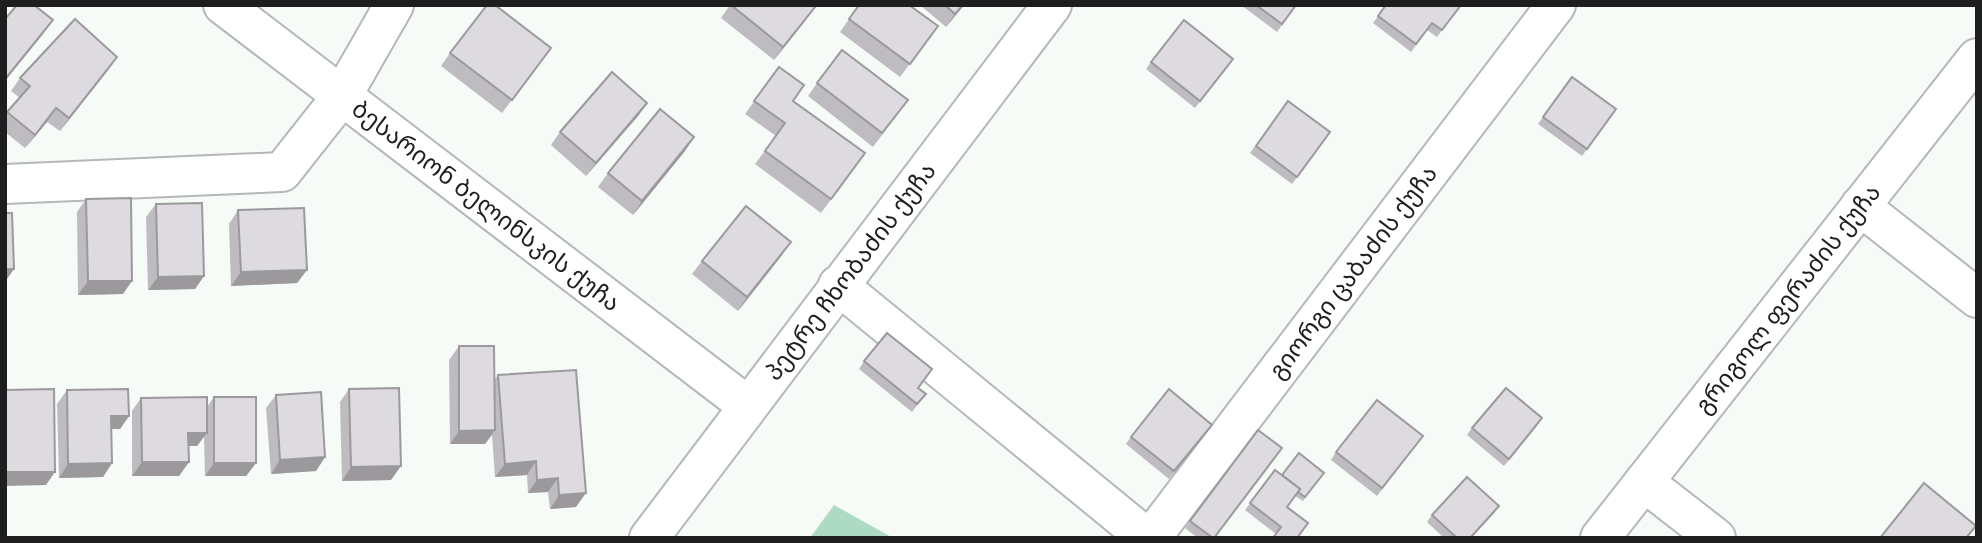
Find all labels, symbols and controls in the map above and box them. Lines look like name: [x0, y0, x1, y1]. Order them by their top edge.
street label: ბესარიონ ბელინსკის ქუჩა: [346, 95, 626, 317]
street label: პეტრე ჩხობაძის ქუჩა: [759, 157, 942, 386]
street label: გიორგი ცაბაძის ქუჩა: [1263, 160, 1443, 384]
street label: გრიგოლ ფერაძის ქუჩა: [1689, 179, 1886, 419]

